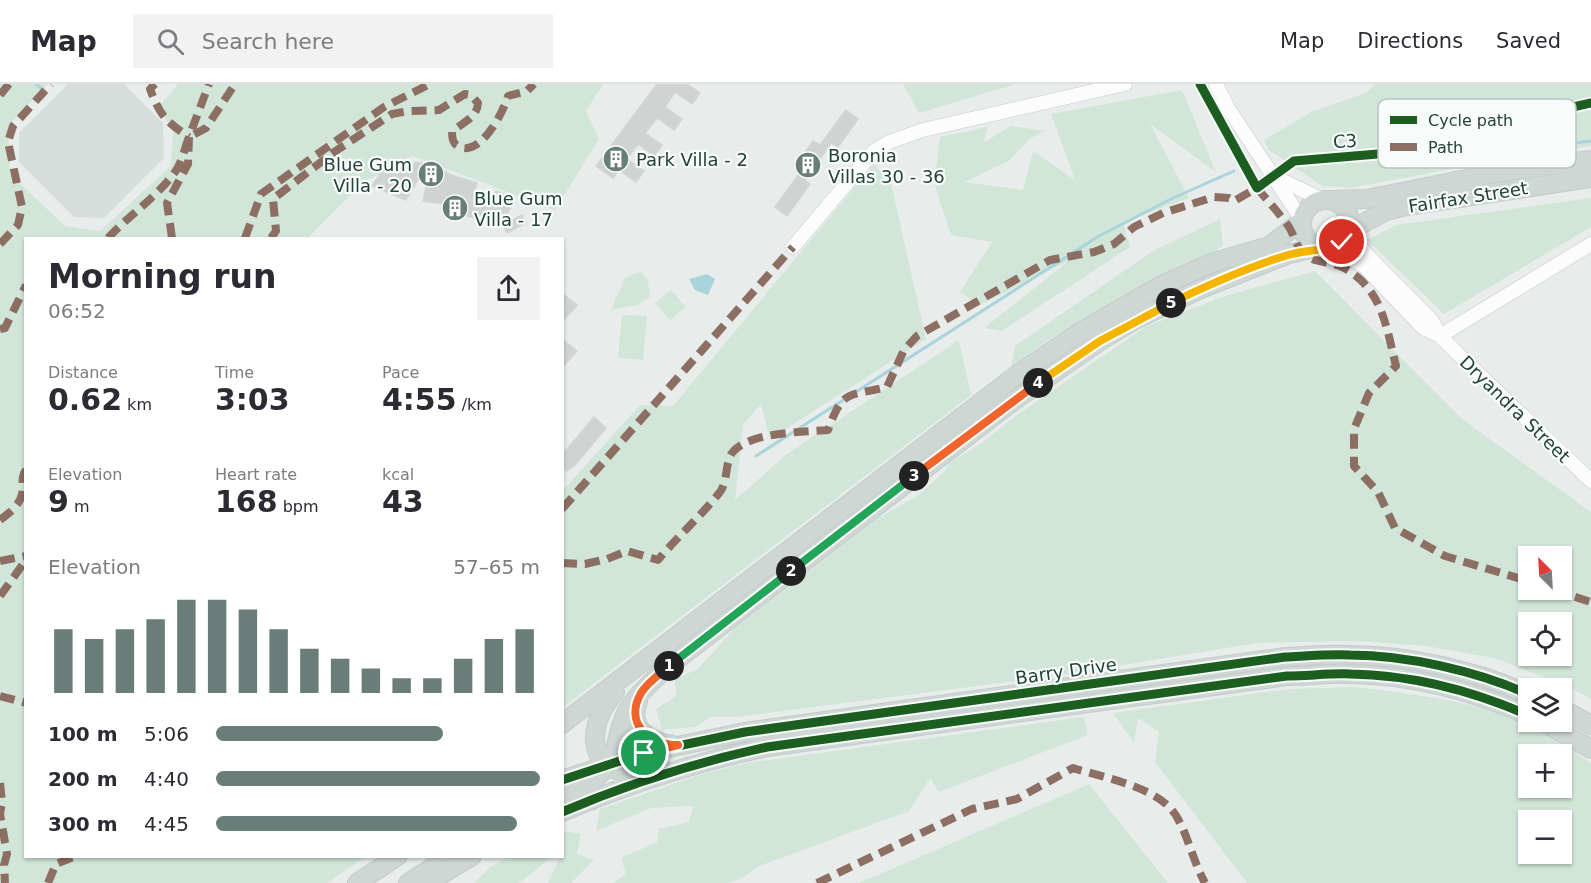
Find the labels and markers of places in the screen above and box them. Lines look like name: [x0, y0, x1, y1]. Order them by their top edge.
building icon: Park Villa - 2: [601, 144, 631, 174]
place label: Boronia Villas 30 - 36: [828, 145, 945, 187]
place label: Park Villa - 2: [636, 149, 748, 170]
building icon: Boronia Villas 30 - 36: [793, 150, 823, 180]
place label: Blue Gum Villa - 20: [324, 154, 412, 196]
building icon: Blue Gum Villa - 20: [416, 159, 446, 189]
place label: Blue Gum Villa - 17: [474, 188, 562, 230]
building icon: Blue Gum Villa - 17: [440, 193, 470, 223]
pin: [1316, 216, 1367, 267]
pin: 5: [1156, 288, 1186, 318]
pin: 4: [1023, 368, 1053, 398]
pin: 3: [899, 461, 929, 491]
pin: 2: [776, 556, 806, 586]
pin: 1: [654, 651, 684, 681]
pin: [618, 727, 669, 778]

